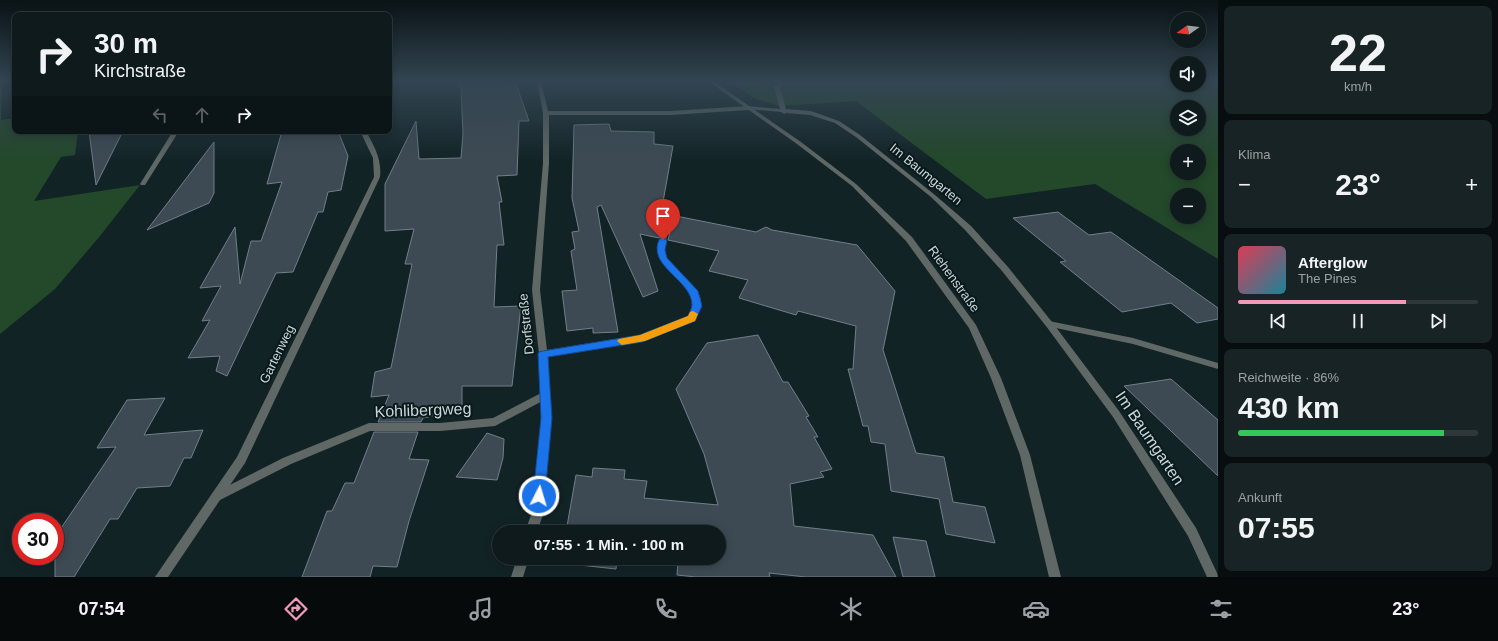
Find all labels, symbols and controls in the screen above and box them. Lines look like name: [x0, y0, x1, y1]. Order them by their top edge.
north arrow: [1170, 12, 1206, 48]
map controls: [1170, 12, 1206, 224]
text: 22: [1329, 24, 1387, 82]
icon: right: [28, 28, 80, 80]
text: 30 m: [94, 28, 158, 59]
button: sound: [1170, 56, 1206, 92]
text: Kirchstraße: [94, 61, 186, 81]
text: km/h: [1344, 79, 1372, 94]
button: layers: [1170, 100, 1206, 136]
icon: left: [149, 104, 171, 126]
icon: ahead: [191, 104, 213, 126]
icon: right: [233, 104, 255, 126]
street label: Im Baumgarten: [887, 140, 965, 208]
button: +: [1170, 144, 1206, 180]
text: Klima: [1238, 147, 1271, 162]
text: 23°: [1335, 168, 1381, 201]
text: −: [1238, 172, 1251, 197]
text: +: [1465, 172, 1478, 197]
button: −: [1170, 188, 1206, 224]
pin: [646, 199, 680, 240]
icon: arrive: [652, 205, 674, 227]
street label: Riehenstraße: [925, 243, 983, 315]
text: Afterglow: [1298, 254, 1367, 271]
text: The Pines: [1298, 271, 1357, 286]
street label: Dorfstraße: [515, 293, 537, 355]
icon: previous: [1267, 310, 1289, 332]
icon: pause: [1347, 310, 1369, 332]
icon: next: [1427, 310, 1449, 332]
street label: Gartenweg: [256, 322, 298, 386]
text: Reichweite · 86%: [1238, 370, 1339, 385]
street label: Im Baumgarten: [1112, 388, 1188, 488]
text: 430 km: [1238, 391, 1340, 424]
street label: Kohlibergweg: [374, 400, 472, 420]
position arrow: [518, 475, 560, 517]
text: Ankunft: [1238, 490, 1282, 505]
text: 07:55: [1238, 511, 1315, 544]
speed limit sign: 30: [12, 513, 64, 565]
text: 07:55 · 1 Min. · 100 m: [534, 536, 684, 553]
icon: directions: [282, 595, 310, 623]
icon: music: [467, 595, 495, 623]
icon: phone: [652, 595, 680, 623]
icon: climate: [837, 595, 865, 623]
icon: car: [1022, 595, 1050, 623]
icon: filters: [1207, 595, 1235, 623]
text: 07:54: [79, 599, 125, 619]
text: 23°: [1392, 599, 1419, 619]

